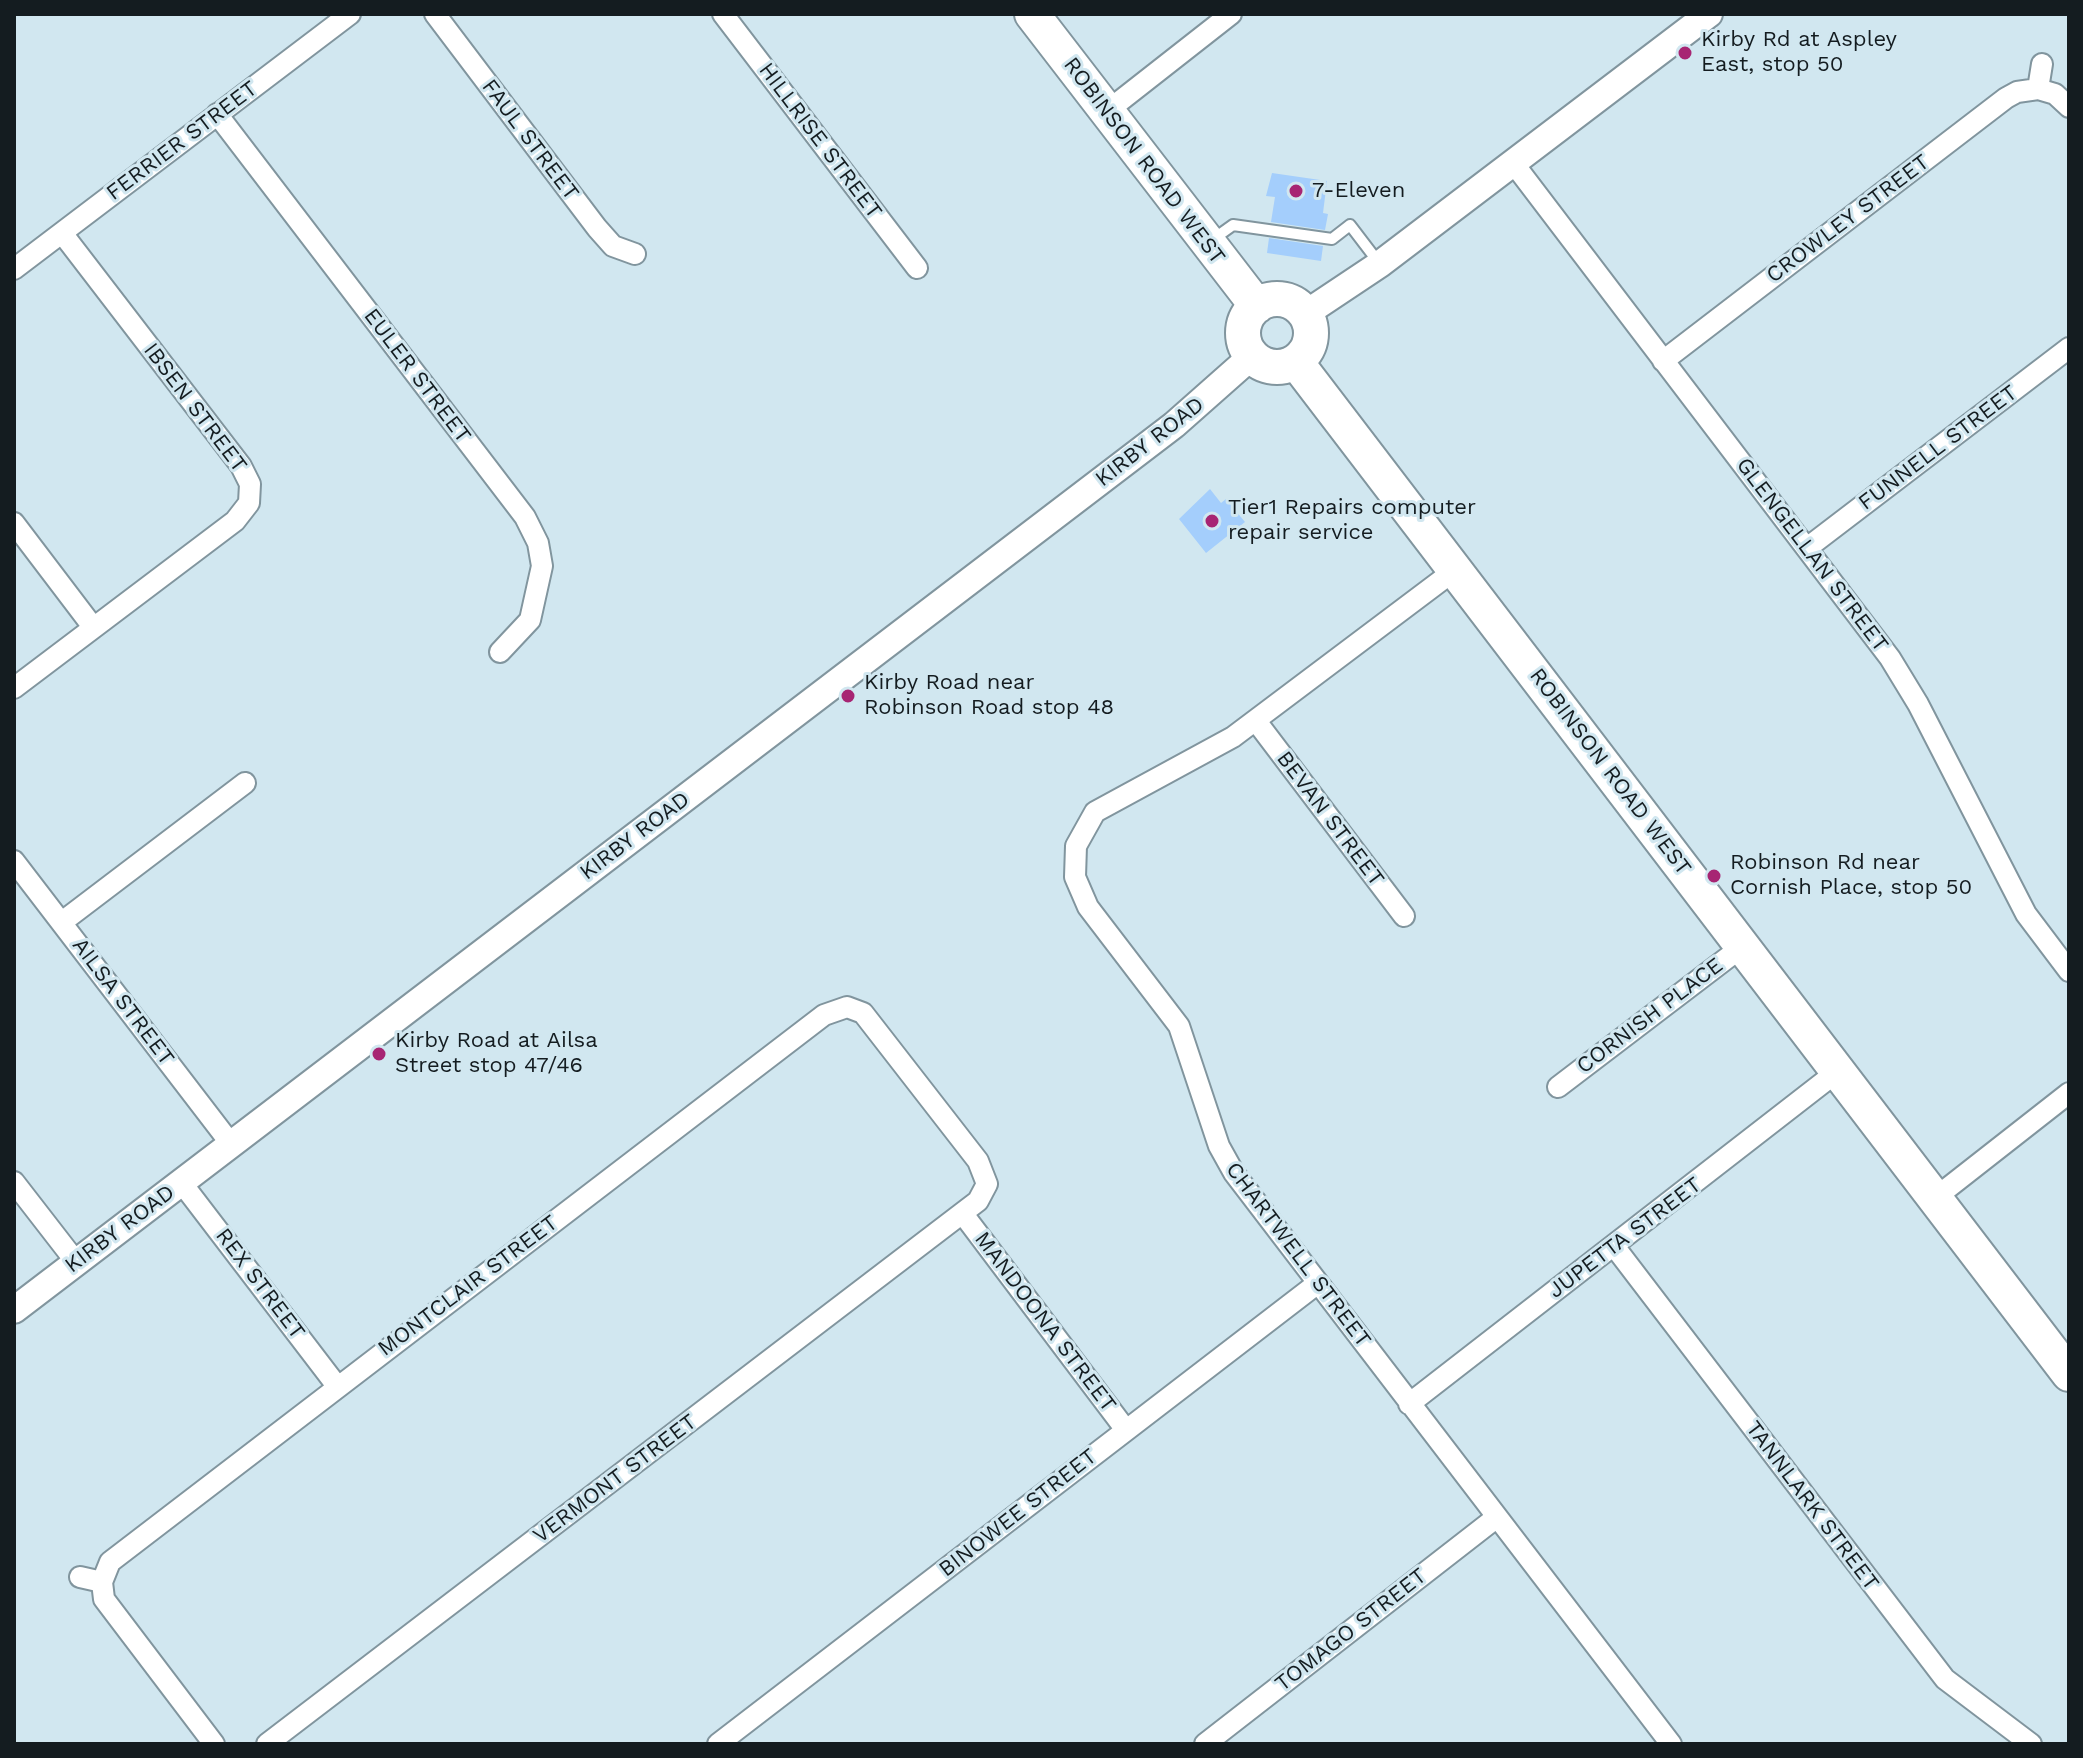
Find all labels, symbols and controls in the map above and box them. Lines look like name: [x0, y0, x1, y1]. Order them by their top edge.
place label: Kirby Rd at Aspley East, stop 50: [1701, 27, 1897, 78]
marker: Kirby Rd at Aspley East, stop 50: [1676, 44, 1694, 62]
street label: ROBINSON ROAD WEST: [1057, 52, 1231, 270]
street label: HILLRISE STREET: [753, 58, 887, 224]
street label: FAUL STREET: [476, 74, 584, 206]
street label: FERRIER STREET: [101, 76, 263, 206]
street label: CROWLEY STREET: [1761, 149, 1935, 289]
place label: 7-Eleven: [1312, 178, 1405, 204]
marker: 7-Eleven: [1287, 182, 1305, 200]
street label: EULER STREET: [358, 304, 476, 448]
street label: IBSEN STREET: [138, 338, 252, 478]
street label: FUNNELL STREET: [1853, 380, 2023, 516]
street label: KIRBY ROAD: [1090, 391, 1210, 493]
street label: GLENGELLAN STREET: [1730, 453, 1894, 657]
place label: Tier1 Repairs computer repair service: [1228, 495, 1476, 546]
marker: Tier1 Repairs computer repair service: [1203, 512, 1221, 530]
street label: ROBINSON ROAD WEST: [1523, 663, 1697, 881]
place label: Kirby Road near Robinson Road stop 48: [864, 670, 1114, 722]
marker: Kirby Road near Robinson Road stop 48: [839, 687, 857, 705]
street label: BEVAN STREET: [1271, 746, 1389, 892]
street label: KIRBY ROAD: [575, 786, 695, 886]
place label: Robinson Rd near Cornish Place, stop 50: [1730, 850, 1972, 902]
marker: Robinson Rd near Cornish Place, stop 50: [1705, 867, 1723, 885]
street label: AILSA STREET: [66, 933, 180, 1071]
street label: CORNISH PLACE: [1572, 952, 1728, 1080]
place label: Kirby Road at Ailsa Street stop 47/46: [395, 1028, 598, 1080]
marker: Kirby Road at Ailsa Street stop 47/46: [370, 1045, 388, 1063]
street label: CHARTWELL STREET: [1220, 1157, 1376, 1353]
street label: JUPETTA STREET: [1543, 1172, 1707, 1304]
street label: KIRBY ROAD: [60, 1179, 180, 1279]
street label: MONTCLAIR STREET: [373, 1210, 563, 1362]
street label: REX STREET: [210, 1223, 310, 1345]
street label: MANDOONA STREET: [969, 1227, 1121, 1417]
street label: VERMONT STREET: [528, 1409, 702, 1549]
street label: TANNLARK STREET: [1740, 1416, 1884, 1596]
street label: BINOWEE STREET: [934, 1443, 1102, 1583]
street label: TOMAGO STREET: [1270, 1563, 1432, 1697]

